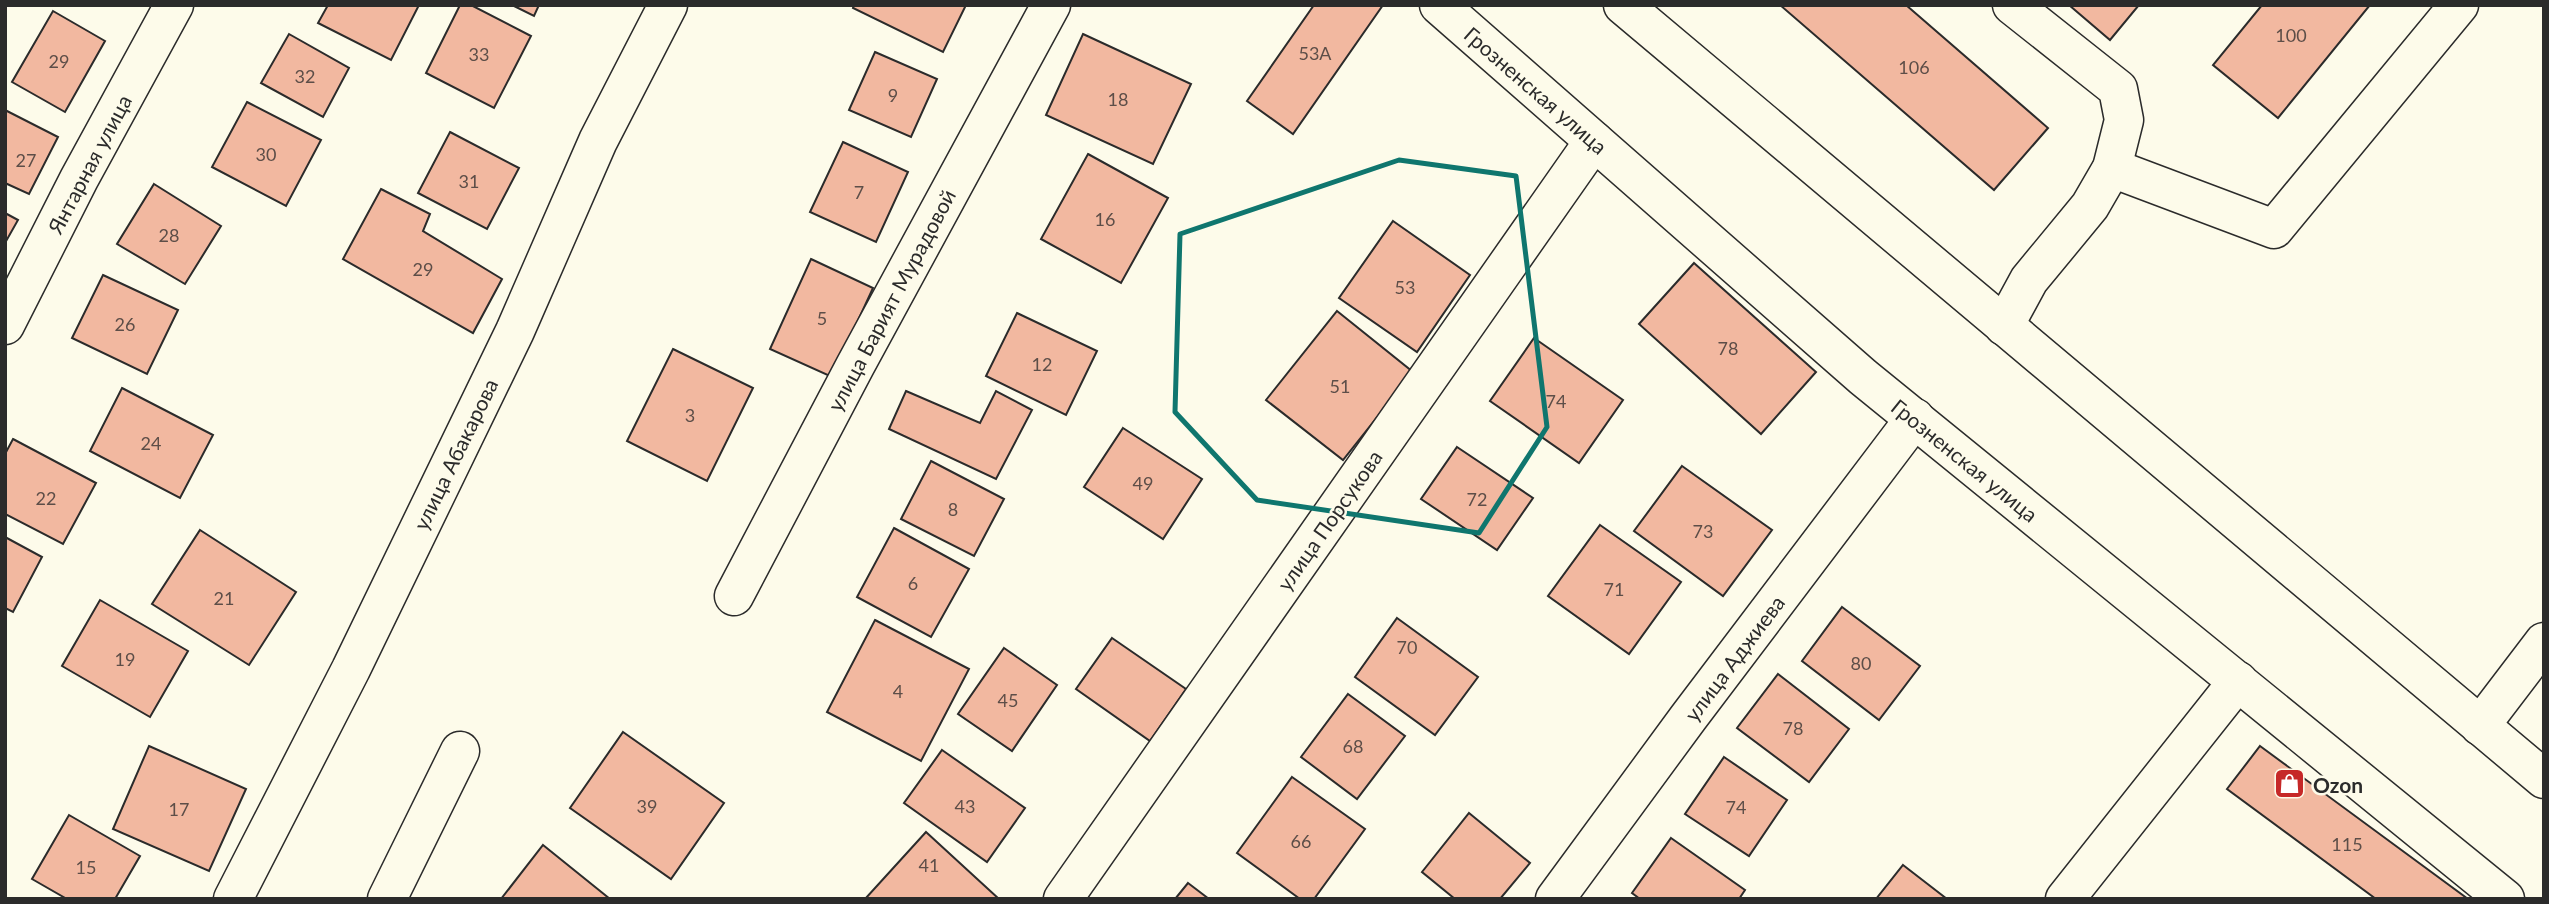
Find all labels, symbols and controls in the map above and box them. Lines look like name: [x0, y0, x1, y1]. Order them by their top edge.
street label: Грозненская улица: [1460, 21, 1612, 159]
house number: 100: [2275, 24, 2307, 46]
house number: 53А: [1298, 42, 1332, 64]
house number: 33: [469, 43, 489, 65]
house number: 29: [49, 50, 69, 72]
house number: 106: [1898, 56, 1930, 78]
house number: 32: [295, 65, 315, 87]
house number: 9: [888, 84, 898, 106]
house number: 18: [1108, 88, 1128, 110]
street label: Янтарная улица: [41, 90, 136, 239]
house number: 30: [256, 143, 276, 165]
house number: 27: [16, 149, 36, 171]
house number: 31: [459, 170, 479, 192]
house number: 7: [854, 181, 864, 203]
street label: улица Барият Мурадовой: [822, 185, 960, 415]
house number: 16: [1095, 208, 1115, 230]
house number: 28: [159, 224, 179, 246]
house number: 29: [413, 258, 433, 280]
house number: 53: [1395, 276, 1415, 298]
house number: 5: [817, 307, 827, 329]
house number: 26: [115, 313, 135, 335]
house number: 78: [1718, 337, 1738, 359]
house number: 12: [1032, 353, 1052, 375]
street label: улица Абакарова: [408, 374, 502, 534]
house number: 51: [1330, 375, 1350, 397]
house number: 74: [1546, 390, 1566, 412]
street label: Грозненская улица: [1887, 393, 2043, 527]
house number: 3: [685, 404, 695, 426]
house number: 24: [141, 432, 161, 454]
street label: улица Порсукова: [1271, 445, 1387, 595]
house number: 49: [1133, 472, 1153, 494]
house number: 22: [36, 487, 56, 509]
house number: 72: [1467, 488, 1487, 510]
house number: 8: [948, 498, 958, 520]
house number: 73: [1693, 520, 1713, 542]
house number: 6: [908, 572, 918, 594]
house number: 71: [1604, 578, 1624, 600]
house number: 21: [214, 587, 234, 609]
street label: улица Аджиева: [1679, 590, 1789, 726]
house number: 70: [1397, 636, 1417, 658]
house number: 19: [115, 648, 135, 670]
house number: 80: [1851, 652, 1871, 674]
house number: 4: [893, 680, 903, 702]
house number: 45: [998, 689, 1018, 711]
house number: 78: [1783, 717, 1803, 739]
house number: 68: [1343, 735, 1363, 757]
shop icon: Ozon: [2273, 767, 2307, 801]
place label: Ozon: [2313, 772, 2363, 797]
house number: 39: [637, 795, 657, 817]
house number: 43: [955, 795, 975, 817]
house number: 74: [1726, 796, 1746, 818]
house number: 17: [169, 798, 189, 820]
house number: 66: [1291, 830, 1311, 852]
house number: 115: [2331, 833, 2363, 855]
house number: 41: [919, 854, 939, 876]
house number: 15: [76, 856, 96, 878]

